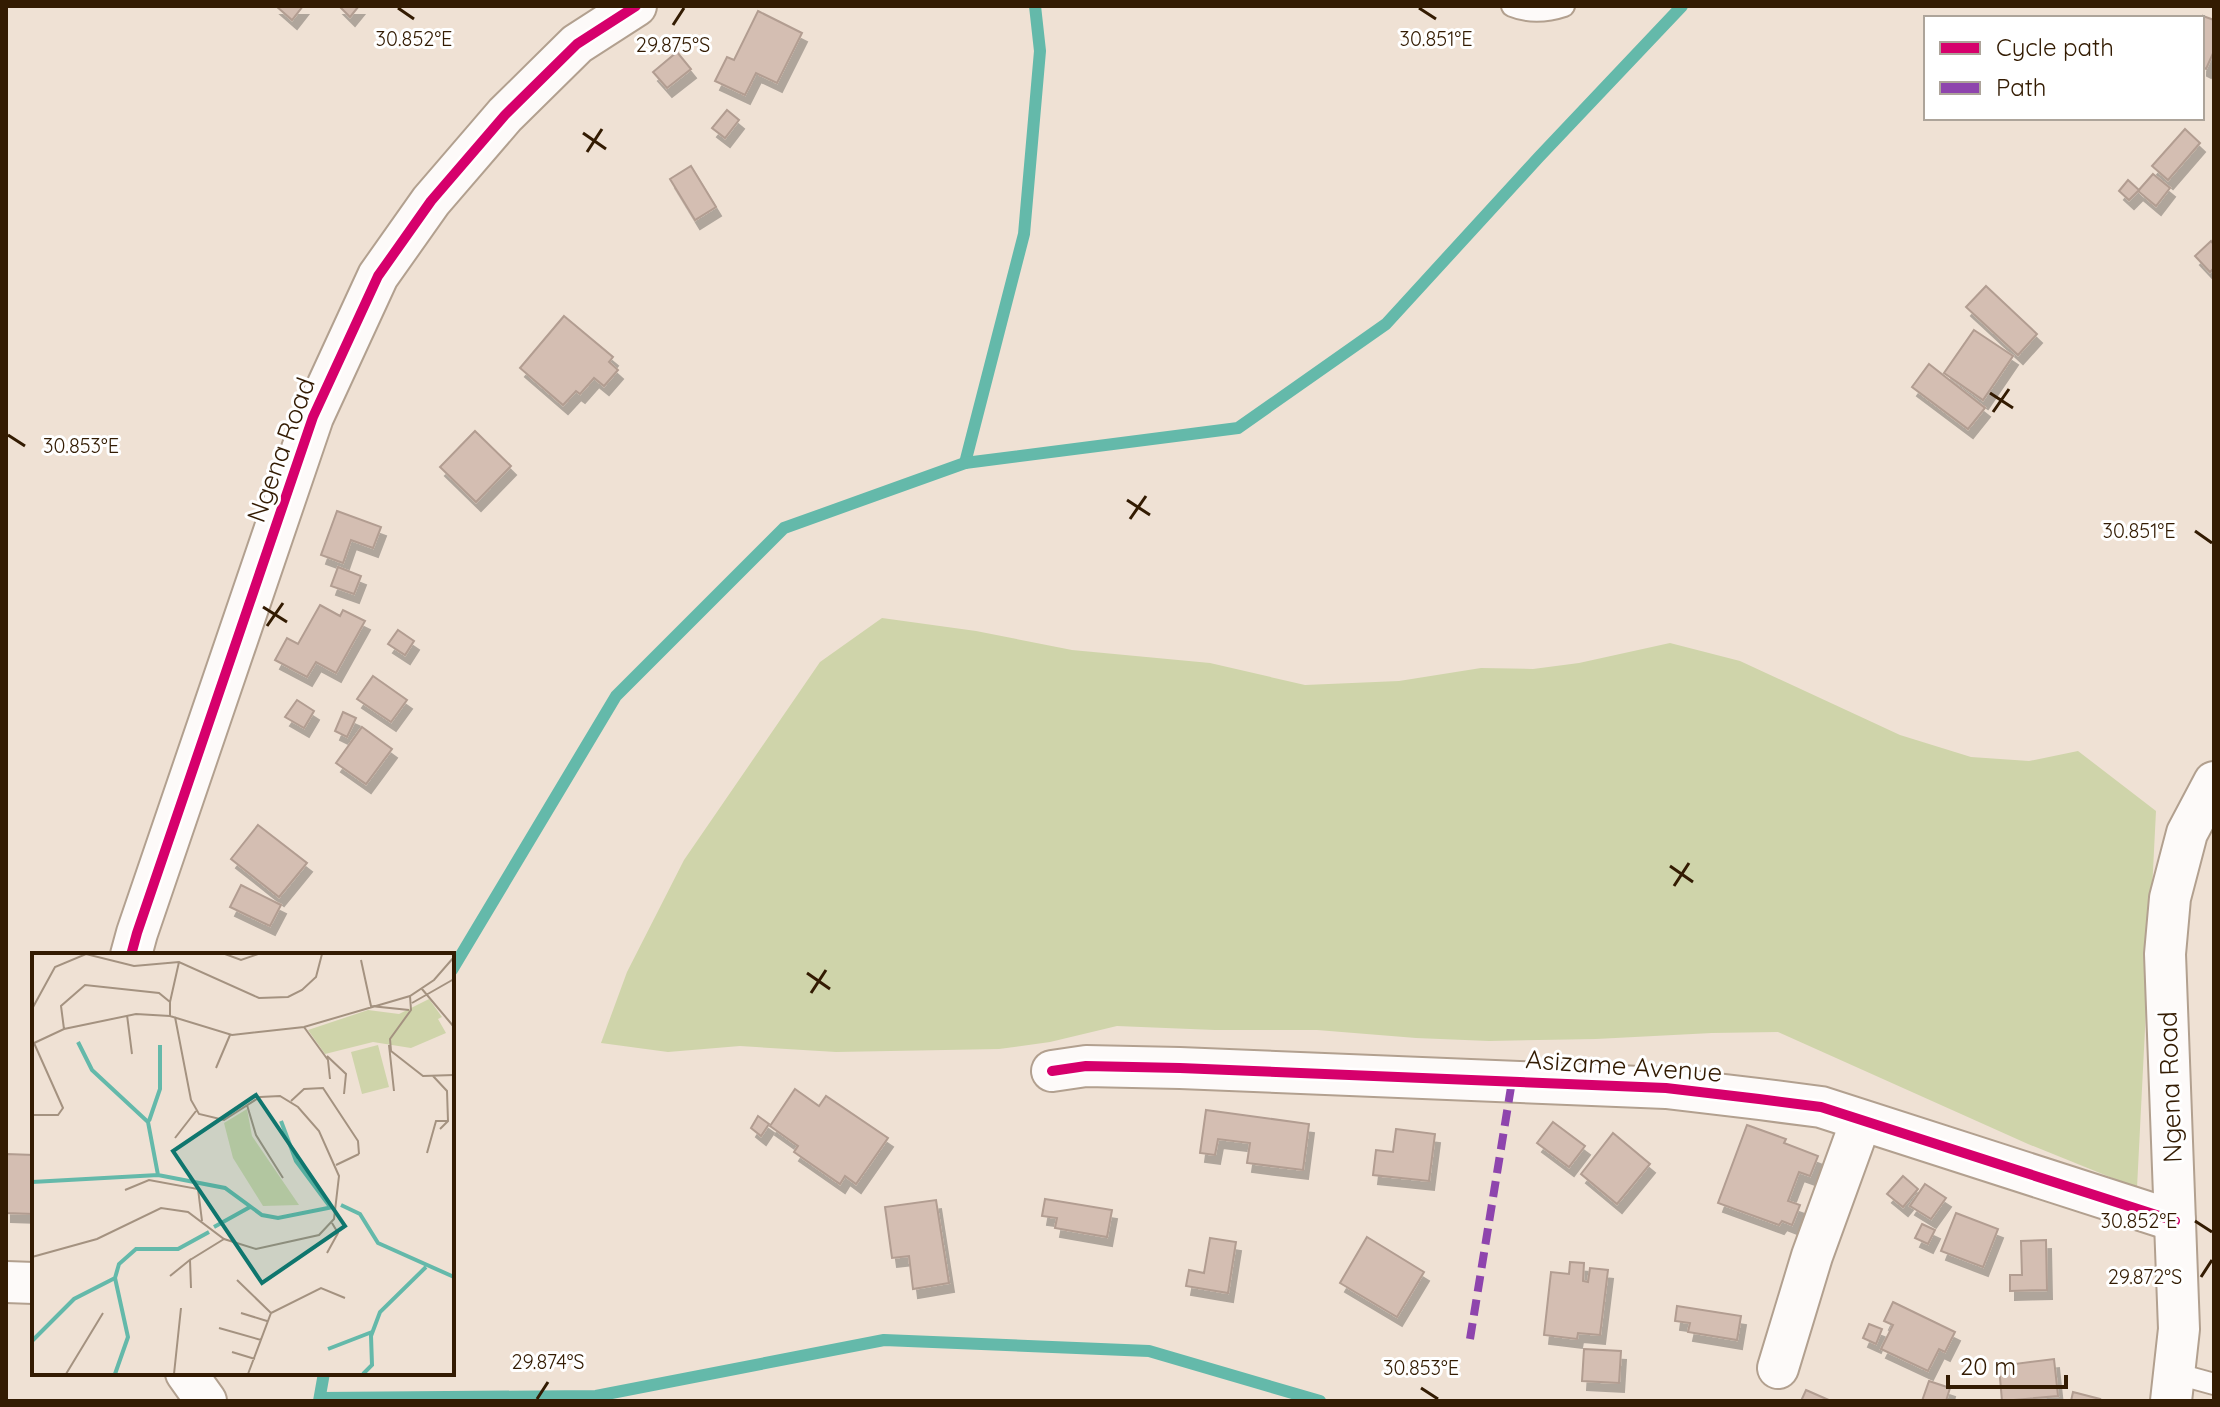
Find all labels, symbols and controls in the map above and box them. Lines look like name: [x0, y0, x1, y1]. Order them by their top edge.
legend: [1924, 16, 2204, 120]
text: 30.852°E: [376, 26, 452, 51]
text: 30.851°E: [1399, 26, 1473, 51]
text: 29.875°S: [636, 32, 710, 57]
text: Cycle path: [1996, 32, 2114, 62]
text: Path: [1996, 72, 2047, 102]
street label: Ngena Road: [239, 373, 322, 527]
text: 30.853°E: [43, 433, 119, 458]
text: 30.851°E: [2102, 518, 2176, 543]
inset map: [32, 953, 454, 1375]
street label: Ngena Road: [2150, 1011, 2189, 1163]
street label: Asizame Avenue: [1525, 1042, 1724, 1089]
text: 30.852°E: [2101, 1208, 2177, 1233]
text: 29.872°S: [2108, 1264, 2182, 1289]
scale bar: [1948, 1339, 2066, 1389]
text: 29.874°S: [511, 1349, 585, 1374]
text: 20 m: [1960, 1351, 2016, 1381]
text: 30.853°E: [1383, 1355, 1459, 1380]

